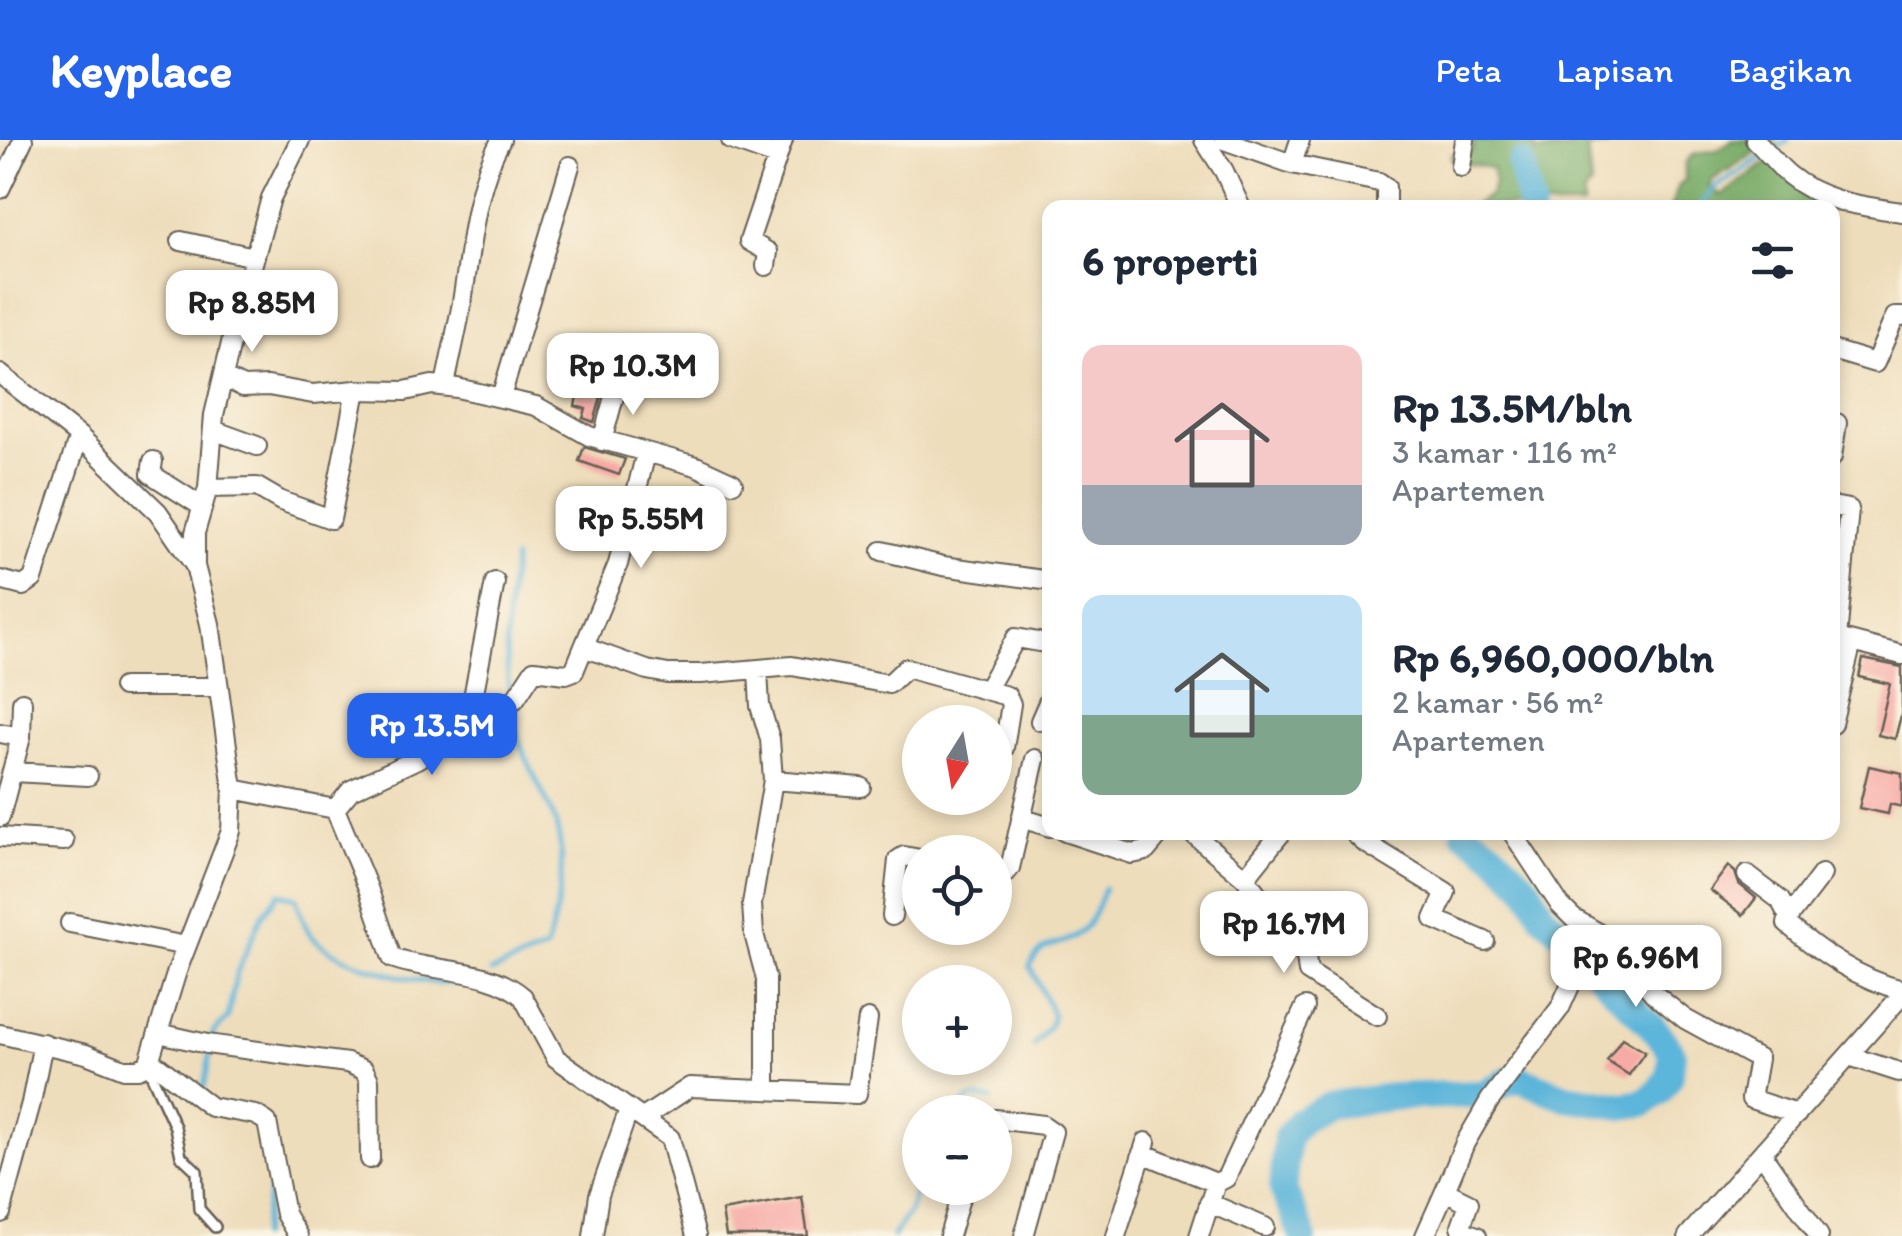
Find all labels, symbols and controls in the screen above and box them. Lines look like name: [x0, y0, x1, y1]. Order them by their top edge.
text: Keyplace: [50, 41, 232, 99]
text: Peta: [1435, 49, 1501, 91]
text: Lapisan: [1556, 49, 1673, 91]
text: Bagikan: [1728, 49, 1852, 91]
icon: filters: [1745, 233, 1800, 288]
text: 6 properti: [1082, 235, 1258, 286]
pin: Rp 8.85M: [149, 270, 355, 355]
text: Rp 8.85M: [188, 283, 316, 321]
pin: Rp 10.3M: [530, 333, 736, 418]
text: Rp 10.3M: [569, 346, 697, 384]
text: Rp 13.5M/bln: [1392, 382, 1632, 433]
icon: home: [1162, 385, 1282, 505]
text: 3 kamar · 116 m²: [1392, 433, 1617, 471]
text: Apartemen: [1392, 471, 1545, 509]
pin: Rp 5.55M: [538, 486, 744, 571]
text: Rp 5.55M: [578, 499, 704, 537]
text: Rp 6,960,000/bln: [1392, 632, 1714, 683]
icon: home: [1162, 635, 1282, 755]
text: 2 kamar · 56 m²: [1392, 683, 1603, 721]
pin: Rp 13.5M: [329, 693, 535, 778]
north arrow: [902, 705, 1012, 815]
map controls: [902, 705, 1012, 1205]
text: Rp 13.5M: [369, 706, 495, 744]
text: Apartemen: [1392, 721, 1545, 759]
button: locate: [902, 835, 1012, 945]
pin: Rp 16.7M: [1181, 891, 1387, 976]
text: Rp 16.7M: [1222, 904, 1346, 942]
pin: Rp 6.96M: [1533, 925, 1739, 1010]
text: Rp 6.96M: [1572, 938, 1700, 976]
button: +: [902, 965, 1012, 1075]
button: −: [902, 1095, 1012, 1205]

